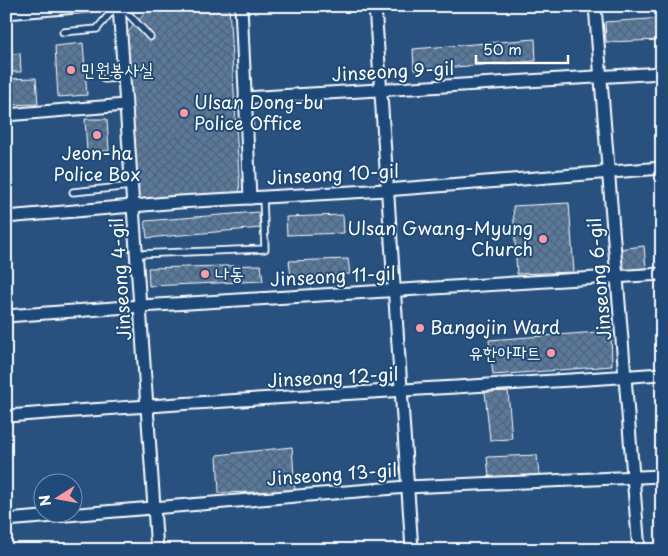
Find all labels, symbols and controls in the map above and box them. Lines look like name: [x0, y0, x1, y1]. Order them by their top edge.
scale bar: [476, 32, 568, 64]
text: 50 m: [483, 37, 522, 60]
street label: Jinseong 9-gil: [331, 54, 455, 87]
place label: 민원봉사실: [81, 55, 154, 82]
marker: 민원봉사실: [65, 64, 77, 76]
place label: Ulsan Dong-bu Police Office: [194, 88, 324, 136]
marker: Ulsan Dong-bu Police Office: [178, 107, 190, 119]
marker: Jeon-ha Police Box: [91, 129, 103, 141]
place label: Jeon-ha Police Box: [54, 139, 140, 187]
street label: Jinseong 10-gil: [266, 157, 400, 190]
place label: Ulsan Gwang-Myung Church: [347, 214, 533, 262]
street label: Jinseong 4-gil: [102, 217, 137, 341]
street label: Jinseong 6-gil: [580, 217, 617, 342]
marker: Ulsan Gwang-Myung Church: [537, 233, 549, 245]
place label: 나동: [215, 259, 244, 286]
street label: Jinseong 11-gil: [269, 259, 397, 292]
marker: 나동: [199, 268, 211, 280]
place label: Bangojin Ward: [430, 313, 560, 340]
marker: Bangojin Ward: [414, 322, 426, 334]
place label: 유한아파트: [469, 338, 541, 365]
marker: 유한아파트: [545, 347, 557, 359]
street label: Jinseong 12-gil: [267, 360, 399, 393]
street label: Jinseong 13-gil: [266, 455, 398, 492]
north arrow: [32, 474, 82, 524]
text: N: [33, 493, 56, 508]

